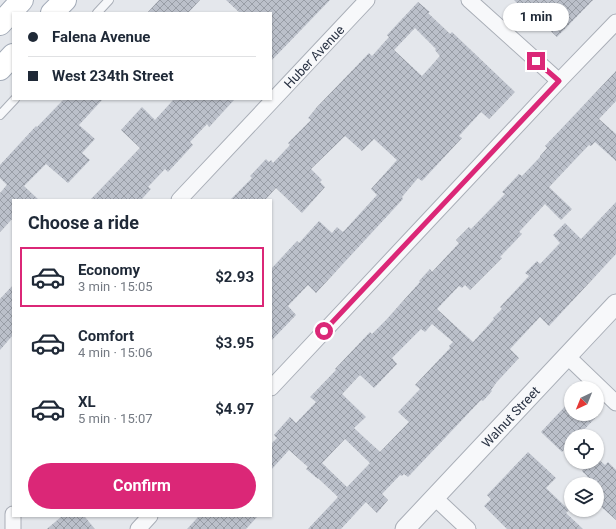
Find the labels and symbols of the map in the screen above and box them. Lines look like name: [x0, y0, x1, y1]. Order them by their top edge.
callout: 1 min: [503, 3, 569, 31]
street label: Huber Avenue: [281, 22, 348, 91]
route end: [527, 52, 545, 70]
route start: [315, 322, 333, 340]
north arrow: [564, 381, 604, 421]
street label: Walnut Street: [479, 384, 543, 451]

